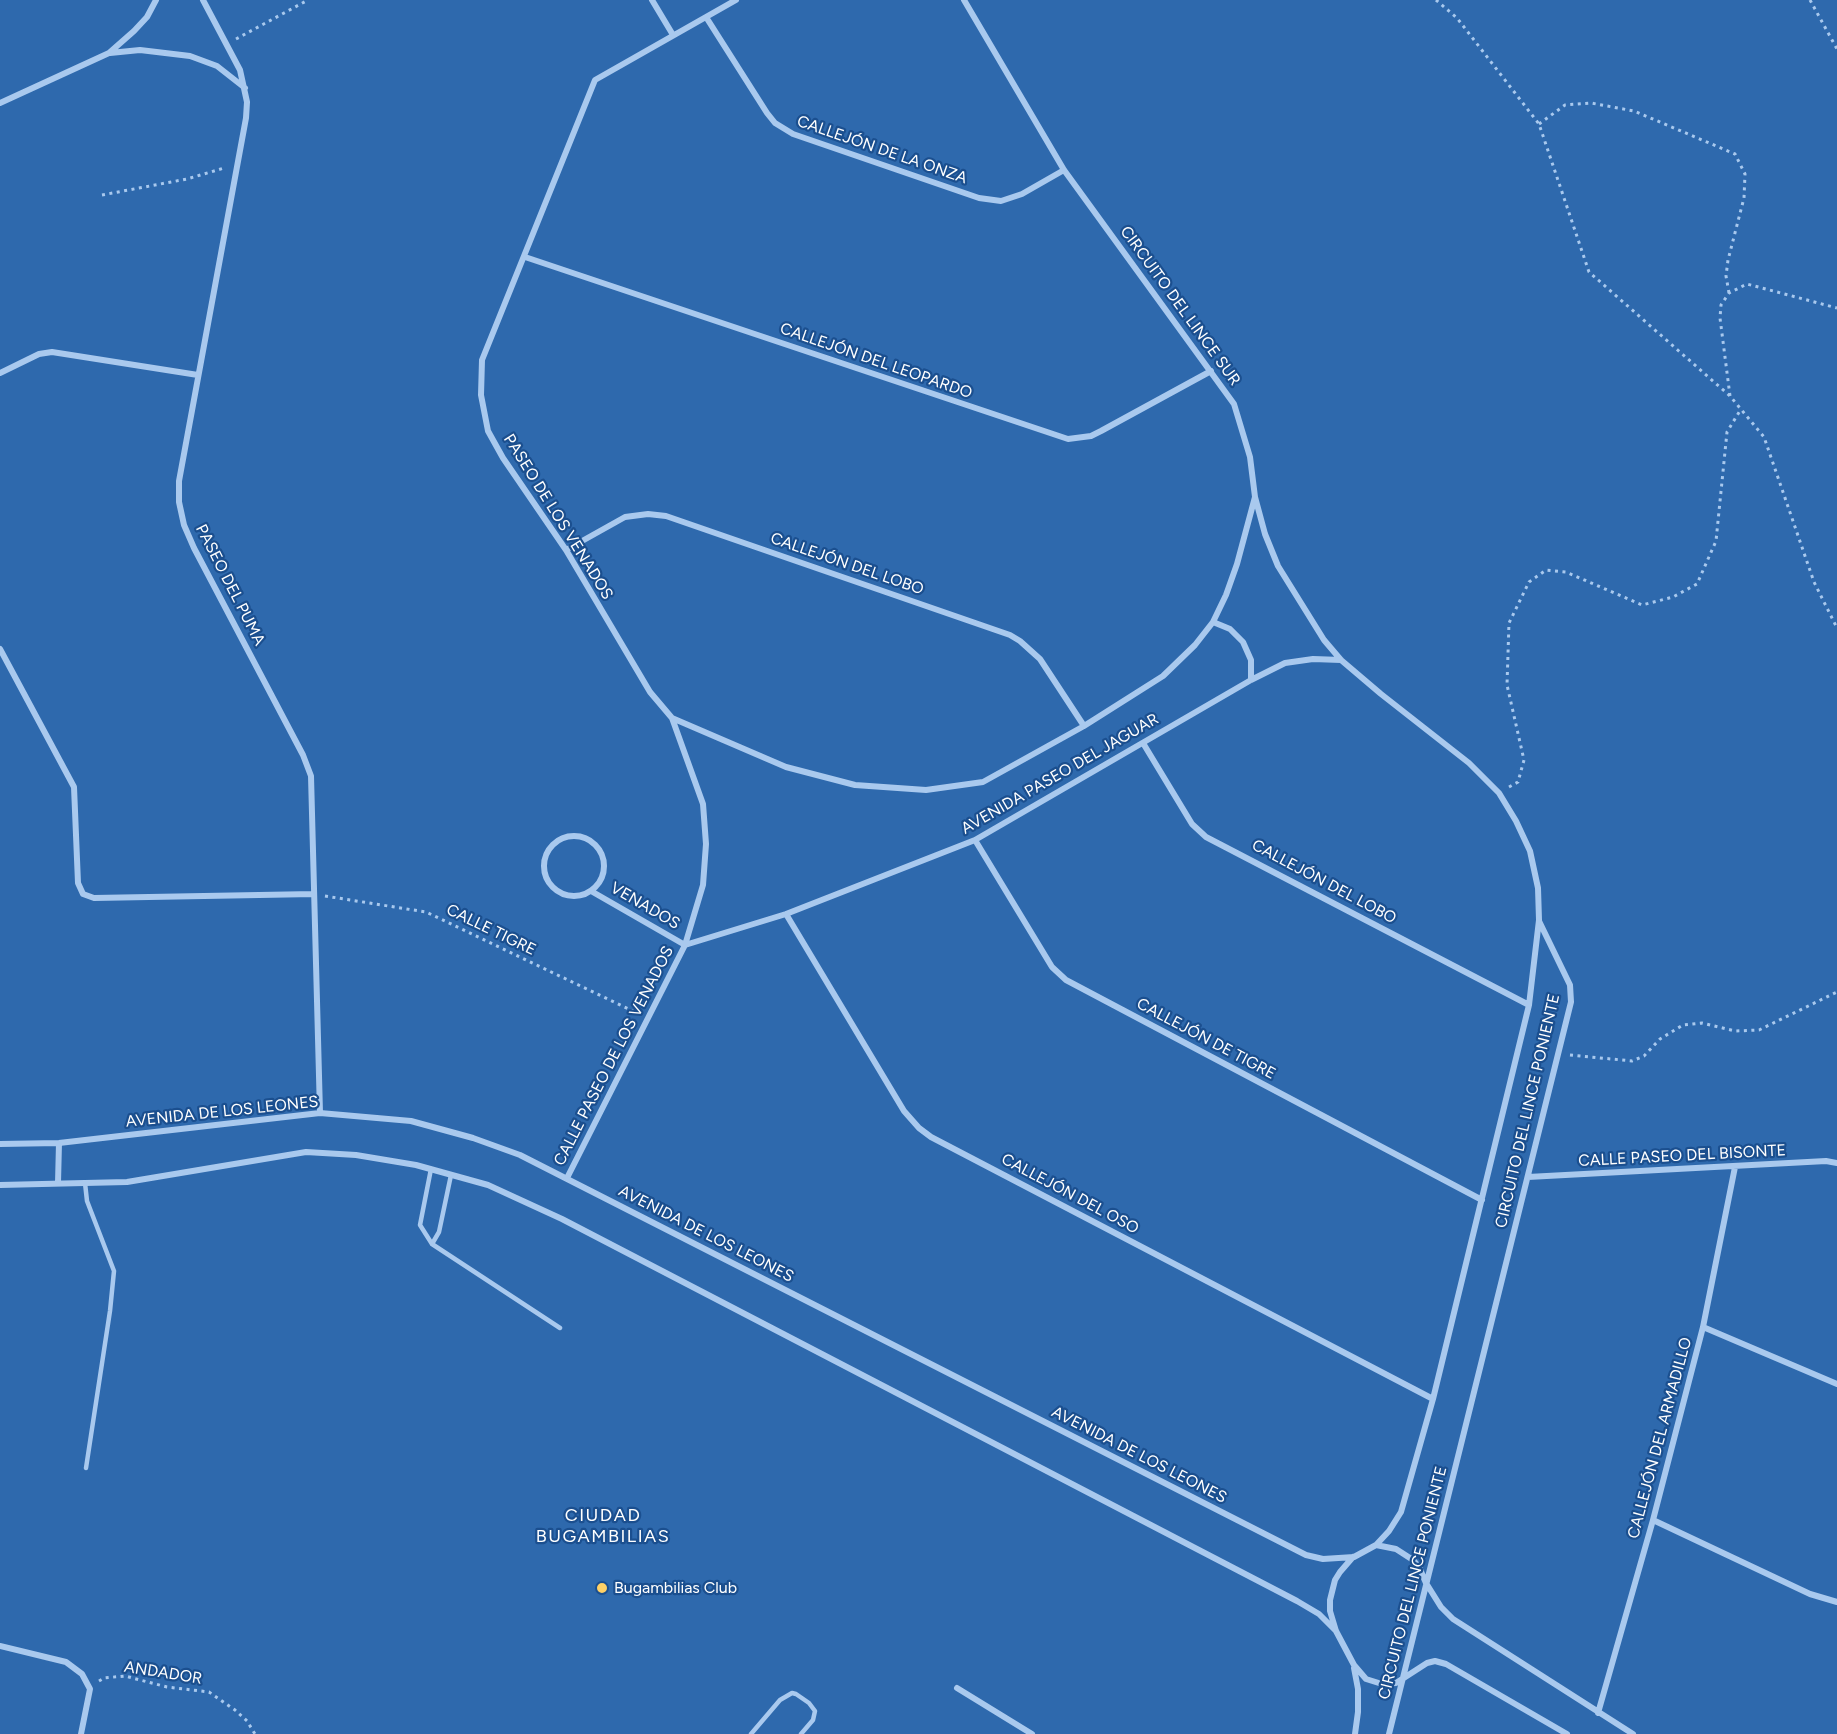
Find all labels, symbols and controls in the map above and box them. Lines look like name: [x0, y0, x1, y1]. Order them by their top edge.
street label: CALLEJÓN DE LA ONZA: [794, 112, 970, 188]
street label: CIRCUITO DEL LINCE SUR: [1116, 223, 1244, 389]
street label: CALLEJÓN DEL LEOPARDO: [777, 319, 975, 403]
street label: PASEO DE LOS VENADOS: [499, 431, 617, 603]
street label: PASEO DEL PUMA: [191, 521, 269, 649]
street label: CALLEJÓN DEL LOBO: [768, 529, 926, 599]
street label: AVENIDA PASEO DEL JAGUAR: [958, 710, 1162, 838]
street label: CALLEJÓN DEL LOBO: [1248, 836, 1400, 928]
street label: VENADOS: [607, 878, 683, 934]
street label: CALLE TIGRE: [443, 900, 539, 960]
street label: CALLE PASEO DE LOS VENADOS: [550, 943, 678, 1169]
street label: CIRCUITO DEL LINCE PONIENTE: [1492, 992, 1564, 1230]
street label: CALLEJÓN DE TIGRE: [1133, 994, 1279, 1084]
street label: AVENIDA DE LOS LEONES: [125, 1092, 319, 1132]
street label: CALLE PASEO DEL BISONTE: [1578, 1141, 1786, 1171]
street label: CALLEJÓN DEL OSO: [998, 1150, 1142, 1238]
street label: AVENIDA DE LOS LEONES: [615, 1181, 797, 1287]
street label: CALLEJÓN DEL ARMADILLO: [1624, 1335, 1696, 1541]
street label: AVENIDA DE LOS LEONES: [1048, 1402, 1230, 1508]
street label: CIRCUITO DEL LINCE PONIENTE: [1375, 1464, 1451, 1702]
district label: CIUDAD BUGAMBILIAS: [536, 1505, 670, 1547]
place label: Bugambilias Club: [614, 1578, 737, 1598]
marker: Bugambilias Club: [595, 1581, 609, 1595]
street label: ANDADOR: [123, 1657, 203, 1689]

